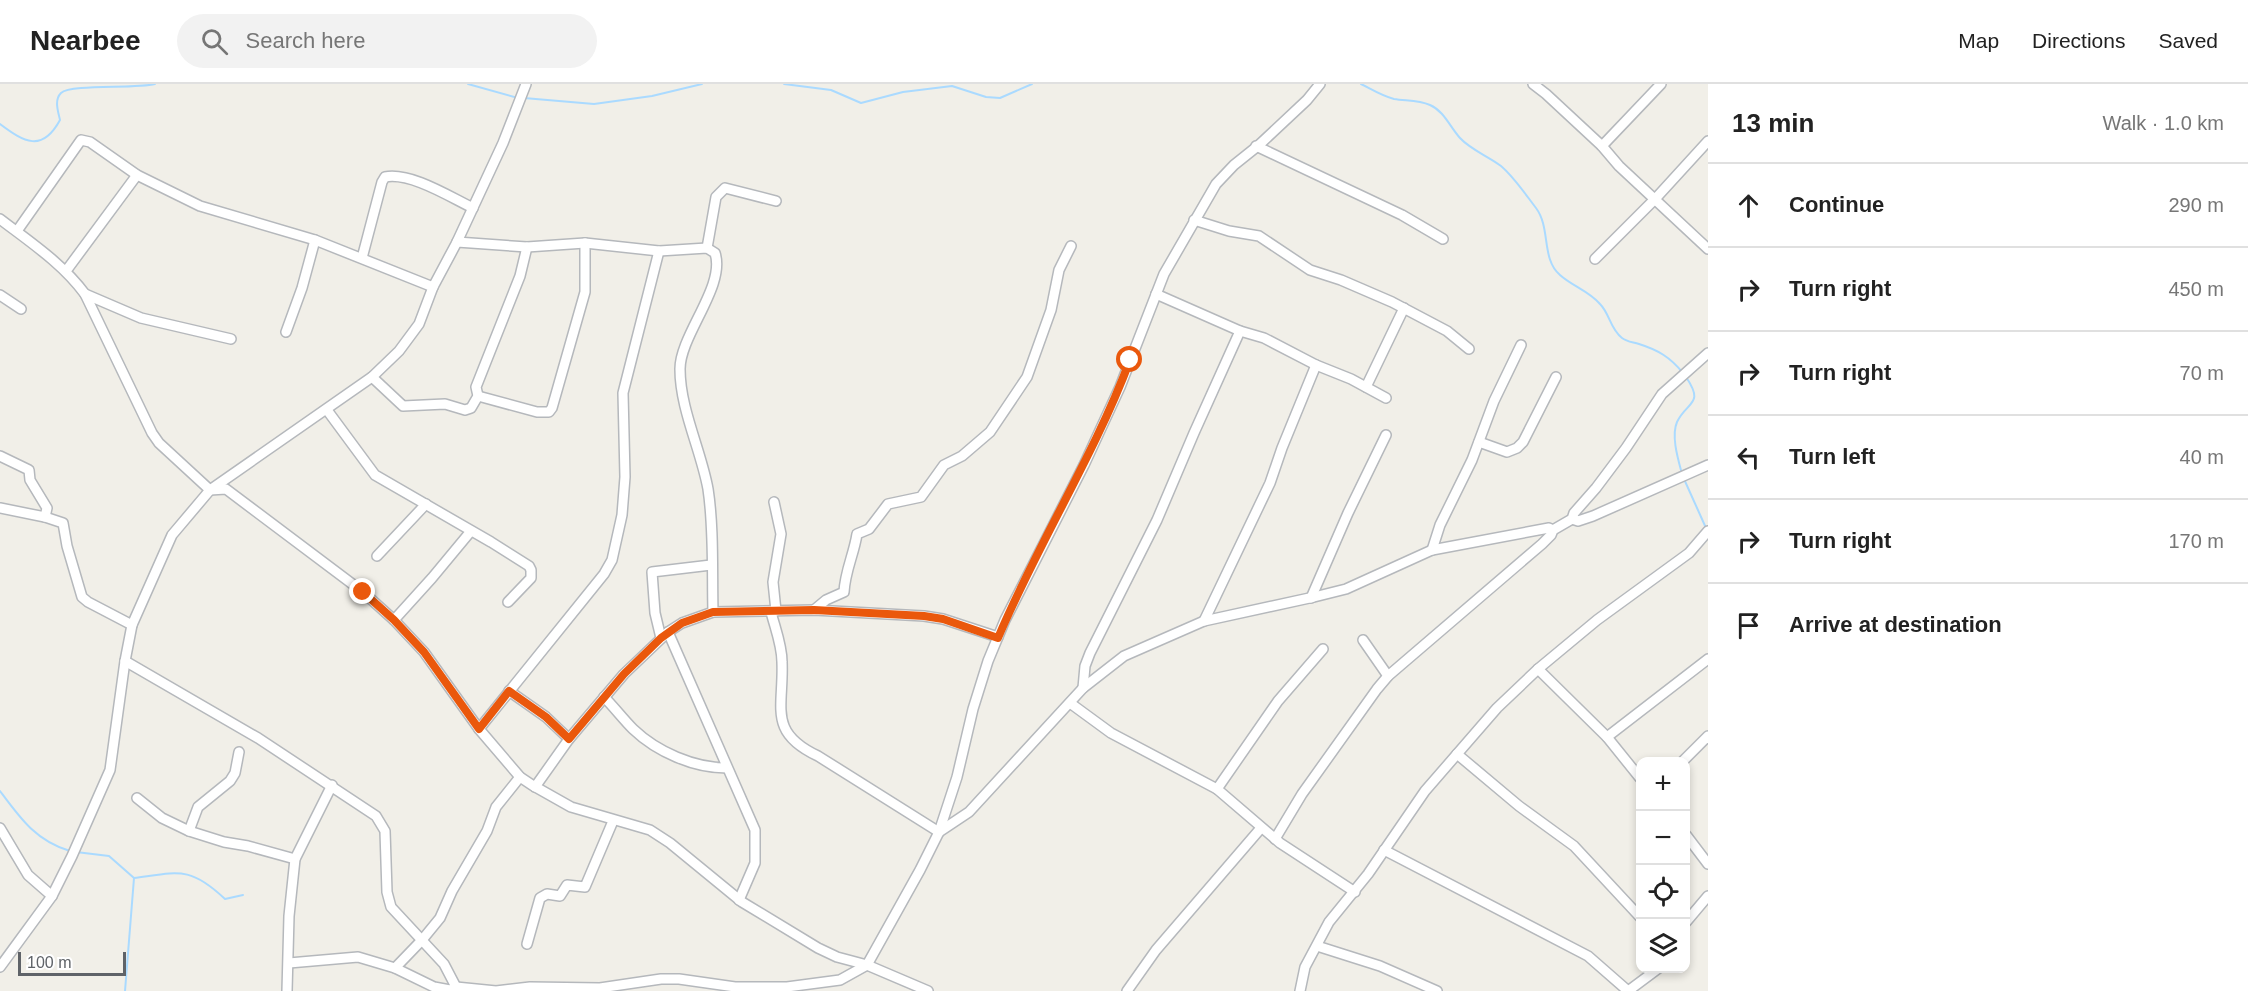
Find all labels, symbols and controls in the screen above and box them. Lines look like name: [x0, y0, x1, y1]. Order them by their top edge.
search box: [177, 14, 597, 68]
text: Nearbee: [30, 25, 141, 56]
icon: search: [198, 25, 231, 58]
text: Search here: [246, 28, 365, 53]
text: Map: [1958, 29, 1999, 52]
text: Directions: [2032, 29, 2125, 52]
text: Saved: [2158, 29, 2218, 52]
text: 13 min: [1732, 108, 1814, 138]
text: Walk · 1.0 km: [2103, 112, 2224, 134]
icon: ahead: [1732, 189, 1765, 222]
text: Continue: [1789, 192, 1884, 217]
text: 290 m: [2168, 194, 2224, 216]
icon: right: [1732, 273, 1765, 306]
text: Turn right: [1789, 276, 1891, 301]
text: 450 m: [2168, 278, 2224, 300]
route start: [1116, 346, 1142, 372]
icon: right: [1732, 357, 1765, 390]
text: Turn right: [1789, 360, 1891, 385]
text: 70 m: [2180, 362, 2224, 384]
icon: left: [1732, 441, 1765, 474]
text: Turn left: [1789, 444, 1875, 469]
text: 40 m: [2180, 446, 2224, 468]
icon: right: [1732, 525, 1765, 558]
text: Turn right: [1789, 528, 1891, 553]
text: 170 m: [2168, 530, 2224, 552]
route end: [349, 578, 375, 604]
icon: arrive: [1732, 609, 1765, 642]
text: Arrive at destination: [1789, 612, 2002, 637]
map controls: [1636, 757, 1690, 973]
button: +: [1636, 757, 1690, 811]
button: −: [1636, 811, 1690, 865]
button: locate: [1636, 865, 1690, 919]
button: layers: [1636, 919, 1690, 973]
scale bar: [18, 949, 126, 976]
text: 100 m: [27, 954, 71, 971]

